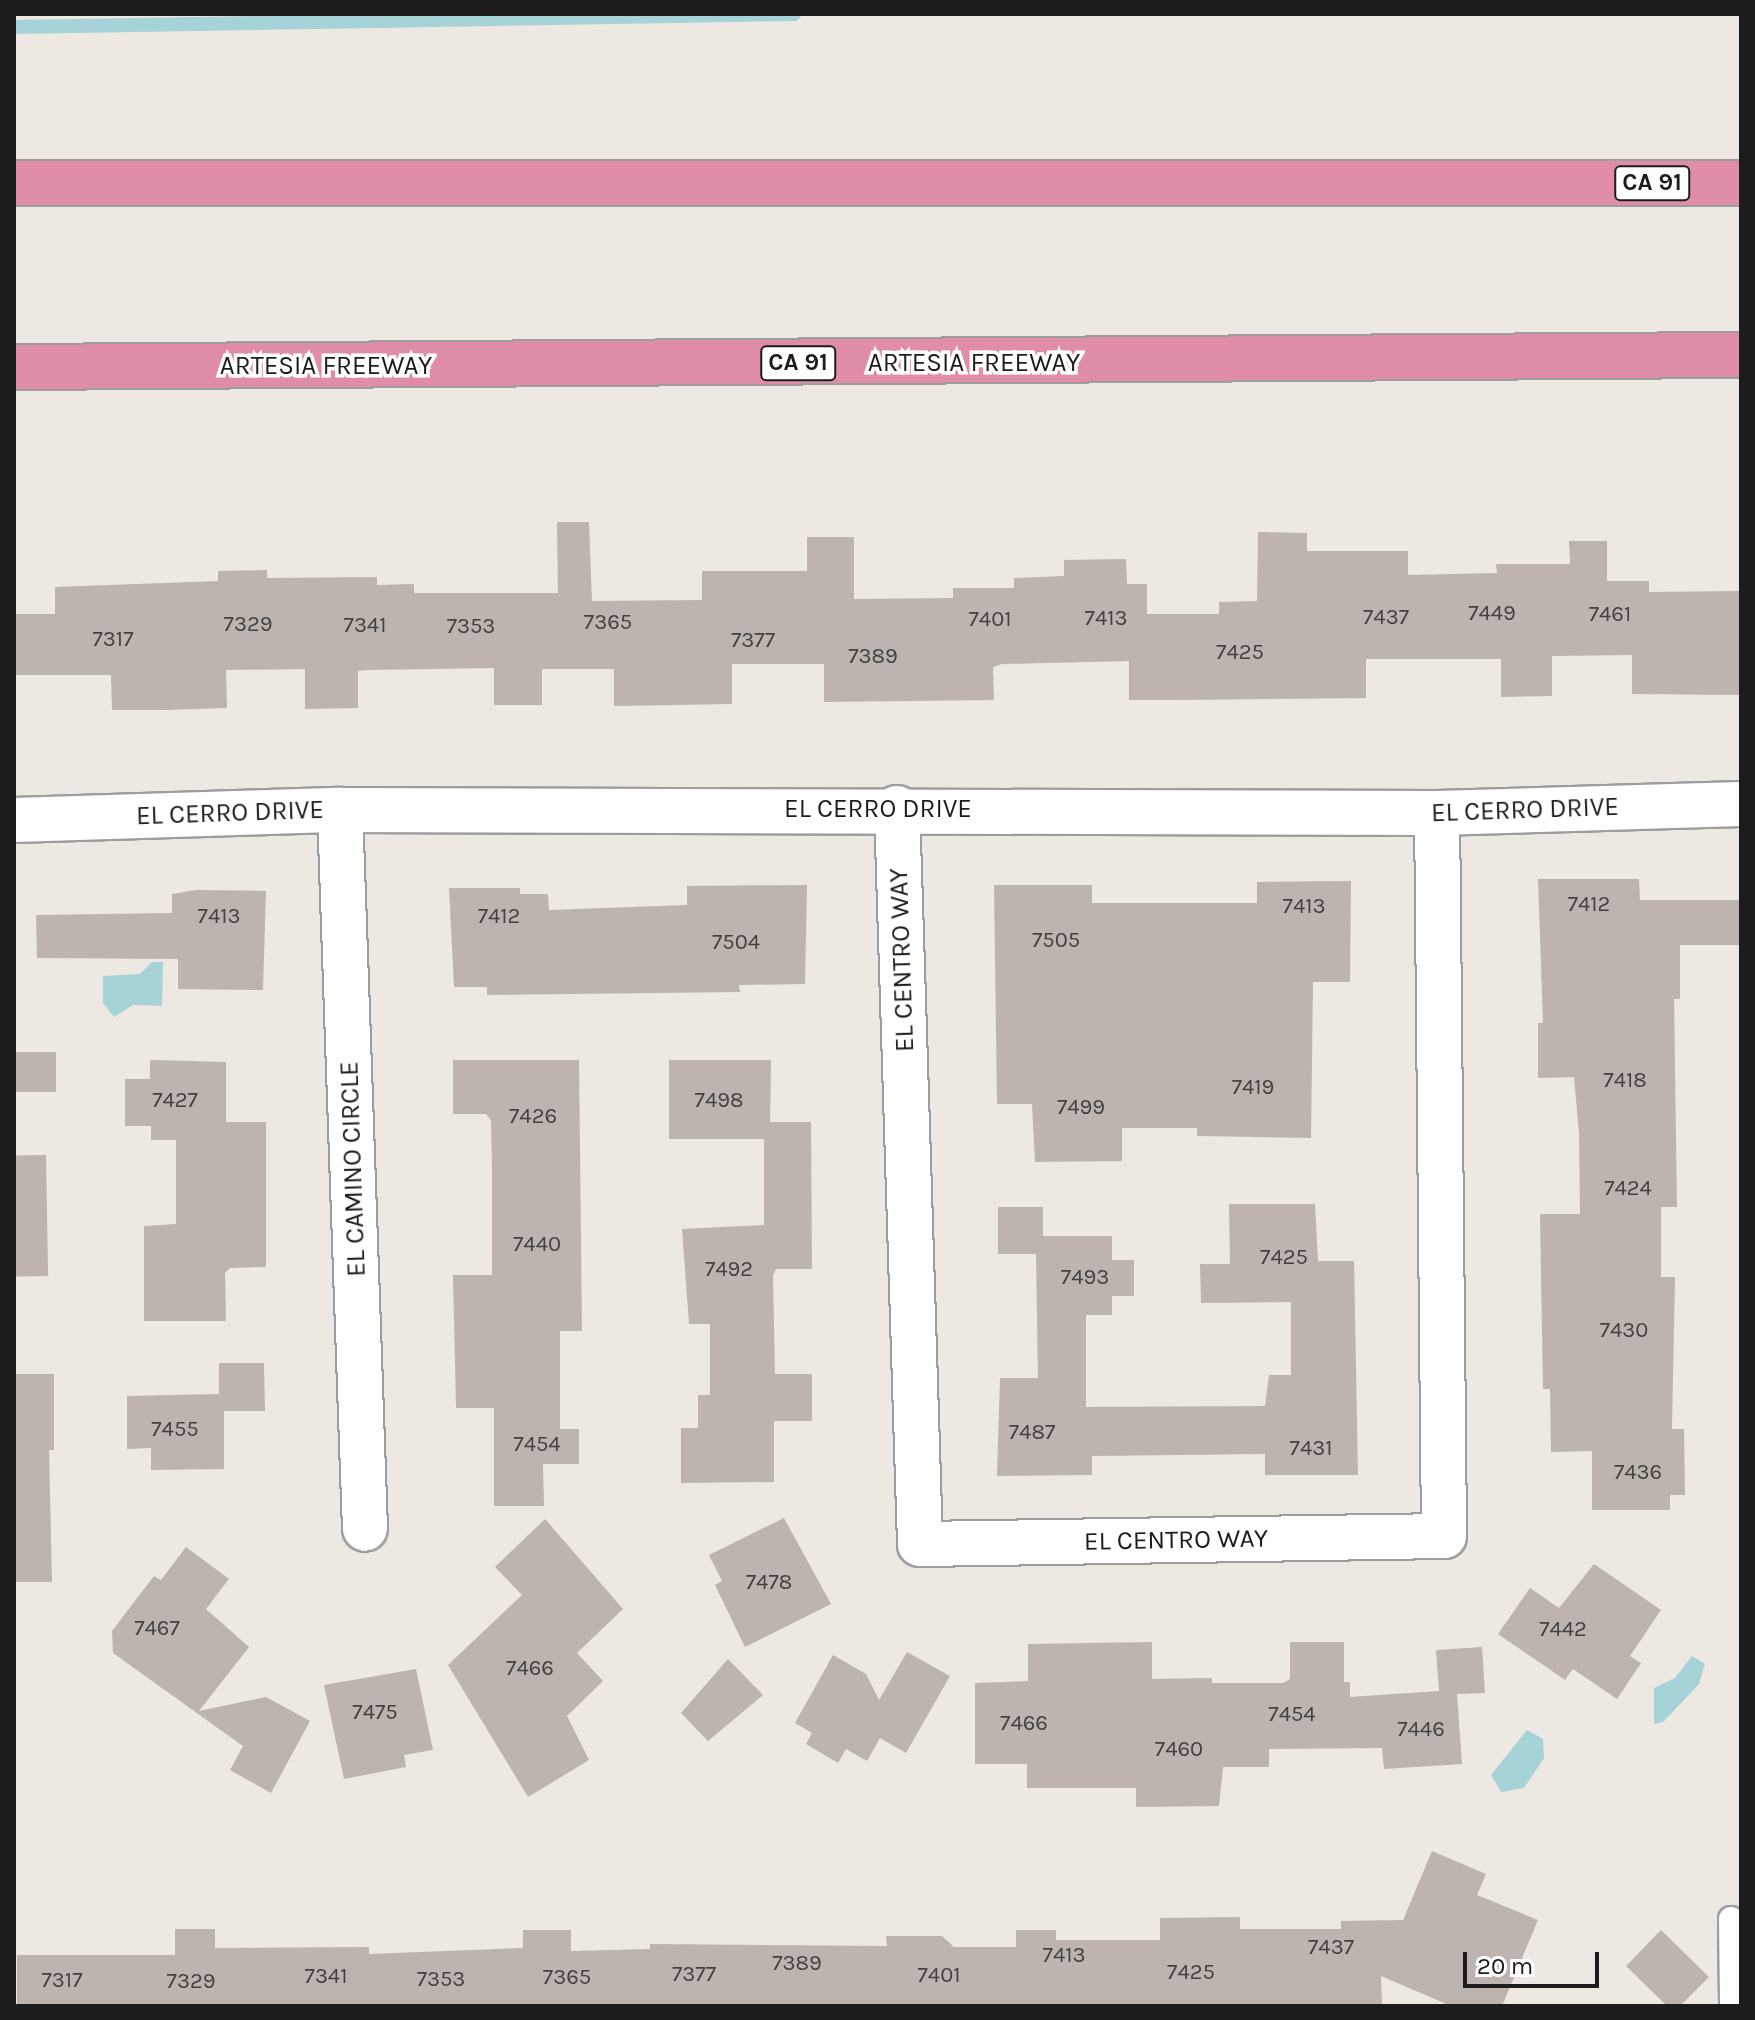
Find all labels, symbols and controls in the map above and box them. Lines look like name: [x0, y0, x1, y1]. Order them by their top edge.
road number: CA 91: [1614, 163, 1690, 203]
road number: CA 91: [760, 343, 836, 383]
street label: ARTESIA FREEWAY: [868, 347, 1080, 379]
street label: ARTESIA FREEWAY: [220, 350, 432, 382]
house number: 7449: [1468, 601, 1516, 627]
house number: 7461: [1589, 602, 1631, 628]
house number: 7437: [1363, 605, 1409, 631]
house number: 7413: [1085, 606, 1127, 632]
house number: 7401: [969, 607, 1011, 633]
house number: 7365: [584, 610, 632, 636]
house number: 7329: [224, 612, 272, 638]
house number: 7341: [344, 613, 386, 639]
house number: 7353: [447, 614, 495, 640]
house number: 7317: [93, 627, 133, 653]
house number: 7377: [731, 628, 775, 654]
house number: 7425: [1216, 640, 1264, 666]
house number: 7389: [848, 644, 898, 670]
street label: EL CERRO DRIVE: [1431, 791, 1619, 829]
street label: EL CERRO DRIVE: [784, 793, 972, 825]
street label: EL CERRO DRIVE: [136, 794, 324, 832]
street label: EL CENTRO WAY: [883, 867, 921, 1053]
house number: 7412: [1568, 892, 1610, 918]
house number: 7413: [1283, 894, 1325, 920]
house number: 7413: [198, 904, 240, 930]
house number: 7412: [478, 904, 520, 930]
house number: 7505: [1032, 928, 1080, 954]
house number: 7504: [712, 930, 760, 956]
street label: EL CAMINO CIRCLE: [334, 1061, 372, 1277]
house number: 7418: [1603, 1068, 1647, 1094]
house number: 7419: [1232, 1075, 1274, 1101]
house number: 7427: [152, 1088, 198, 1114]
house number: 7498: [695, 1088, 743, 1114]
house number: 7499: [1057, 1095, 1105, 1121]
house number: 7426: [509, 1104, 557, 1130]
house number: 7424: [1604, 1176, 1652, 1202]
house number: 7440: [513, 1232, 561, 1258]
house number: 7425: [1260, 1245, 1308, 1271]
house number: 7492: [705, 1257, 753, 1283]
house number: 7493: [1061, 1265, 1109, 1291]
house number: 7430: [1600, 1318, 1648, 1344]
house number: 7455: [151, 1417, 199, 1443]
house number: 7487: [1009, 1420, 1055, 1446]
house number: 7454: [513, 1432, 561, 1458]
house number: 7431: [1290, 1436, 1332, 1462]
house number: 7436: [1614, 1460, 1662, 1486]
street label: EL CENTRO WAY: [1084, 1523, 1268, 1557]
house number: 7478: [746, 1570, 792, 1596]
house number: 7467: [134, 1616, 180, 1642]
house number: 7442: [1539, 1617, 1587, 1643]
house number: 7466: [506, 1656, 554, 1682]
house number: 7475: [352, 1700, 398, 1726]
house number: 7454: [1268, 1702, 1316, 1728]
house number: 7466: [1000, 1711, 1048, 1737]
house number: 7446: [1397, 1717, 1445, 1743]
house number: 7460: [1155, 1737, 1203, 1763]
house number: 7437: [1308, 1935, 1354, 1961]
scale bar: [1467, 1936, 1603, 1986]
house number: 7413: [1043, 1943, 1085, 1969]
house number: 7389: [772, 1951, 822, 1977]
text: 20 m: [1477, 1952, 1533, 1980]
house number: 7425: [1167, 1960, 1215, 1986]
house number: 7377: [672, 1962, 716, 1988]
house number: 7401: [918, 1963, 960, 1989]
house number: 7341: [305, 1964, 347, 1990]
house number: 7365: [543, 1965, 591, 1991]
house number: 7353: [417, 1967, 465, 1993]
house number: 7317: [42, 1968, 82, 1994]
house number: 7329: [167, 1969, 215, 1995]

